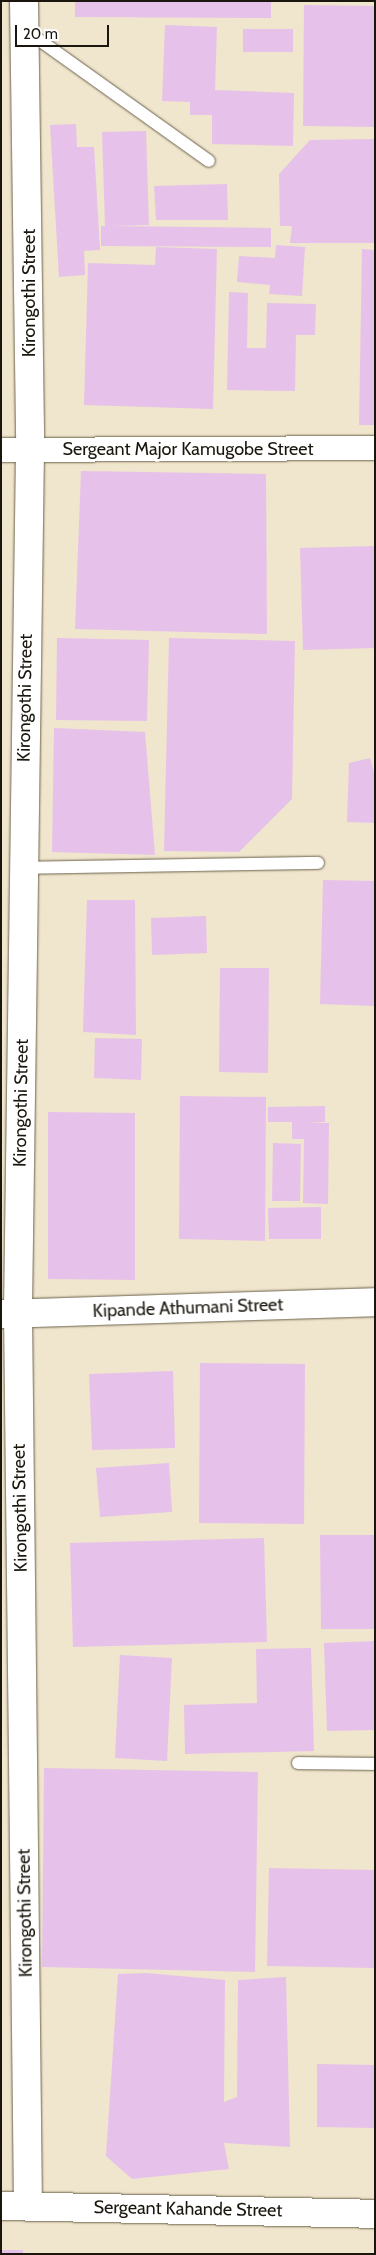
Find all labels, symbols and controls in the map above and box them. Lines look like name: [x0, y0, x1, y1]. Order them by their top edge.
scale bar: [18, 15, 111, 47]
text: 20 m: [23, 25, 58, 43]
street label: Kirongothi Street: [18, 229, 40, 357]
street label: Sergeant Major Kamugobe Street: [62, 438, 314, 460]
street label: Kirongothi Street: [13, 634, 37, 762]
street label: Kirongothi Street: [9, 1039, 33, 1167]
street label: Kipande Athumani Street: [92, 1294, 284, 1322]
street label: Kirongothi Street: [8, 1444, 32, 1572]
street label: Kirongothi Street: [13, 1849, 37, 1977]
street label: Sergeant Kahande Street: [93, 2197, 283, 2221]

